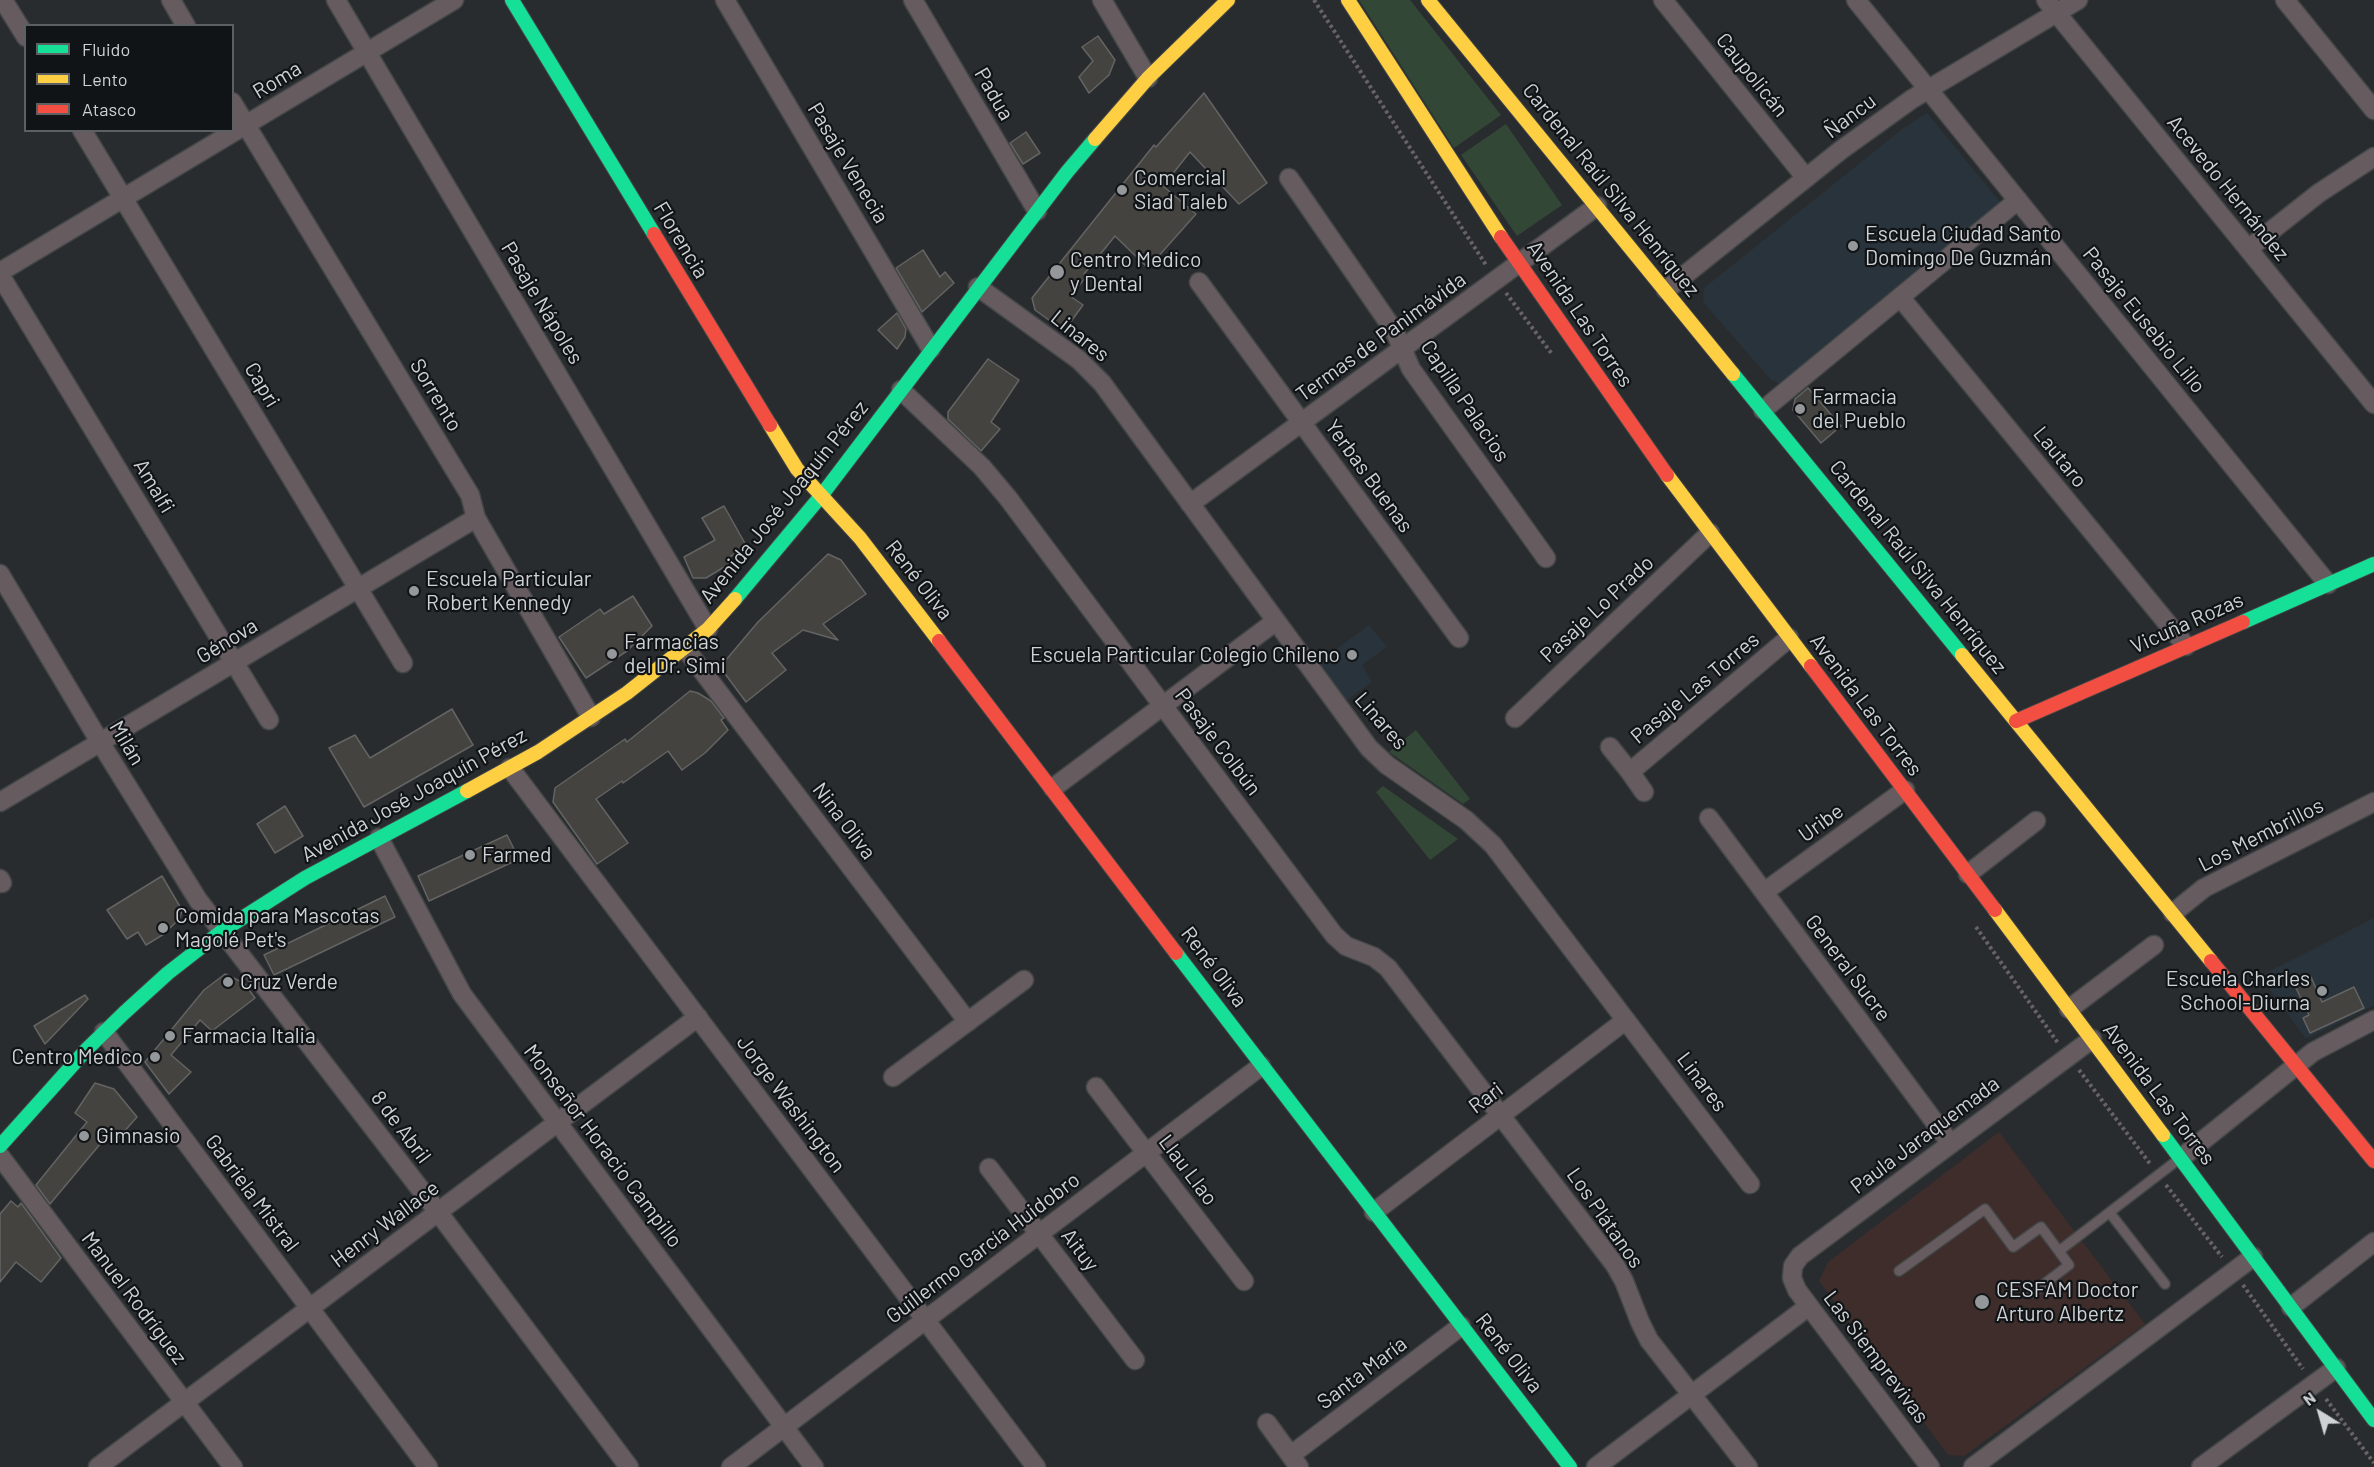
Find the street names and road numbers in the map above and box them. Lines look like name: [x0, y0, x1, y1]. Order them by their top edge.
street label: Caupolicán: [1711, 28, 1793, 122]
street label: Roma: [248, 56, 306, 104]
street label: Padua: [969, 63, 1019, 125]
street label: Cardenal Raúl Silva Henríquez: [1517, 78, 1705, 302]
street label: Ñancu: [1819, 88, 1881, 144]
street label: Pasaje Venecia: [802, 98, 894, 228]
street label: Acevedo Hernández: [2162, 110, 2294, 266]
street label: Florencia: [648, 197, 714, 283]
street label: Avenida Las Torres: [1522, 236, 1638, 392]
street label: Pasaje Nápoles: [496, 237, 588, 369]
street label: Pasaje Eusebio Lillo: [2077, 242, 2211, 398]
street label: Termas de Panimávida: [1291, 267, 1471, 407]
street label: Linares: [1046, 305, 1114, 367]
street label: Capilla Palacios: [1415, 335, 1515, 467]
street label: Sorrento: [405, 354, 467, 436]
street label: Capri: [239, 358, 285, 412]
street label: Avenida José Joaquín Pérez: [694, 396, 874, 608]
street label: Yerbas Buenas: [1320, 415, 1418, 537]
street label: Lautaro: [2028, 421, 2092, 493]
street label: Amalfi: [128, 454, 180, 518]
street label: Cardenal Raúl Silva Henríquez: [1824, 455, 2012, 679]
street label: René Oliva: [880, 535, 958, 625]
street label: Pasaje Lo Prado: [1535, 550, 1659, 668]
street label: Vicuña Rozas: [2127, 587, 2247, 659]
street label: Génova: [192, 613, 262, 669]
street label: Pasaje Las Torres: [1626, 627, 1764, 749]
street label: Avenida Las Torres: [1804, 629, 1928, 781]
street label: Pasaje Colbún: [1170, 683, 1266, 801]
street label: Linares: [1349, 687, 1413, 755]
street label: Milán: [104, 716, 150, 770]
street label: Avenida José Joaquín Pérez: [297, 723, 531, 867]
street label: Nina Oliva: [807, 778, 881, 864]
street label: Los Membrillos: [2194, 793, 2328, 877]
street label: Uribe: [1794, 798, 1848, 848]
street label: General Sucre: [1800, 910, 1896, 1026]
street label: René Oliva: [1176, 922, 1252, 1012]
street label: Avenida Las Torres: [2097, 1018, 2221, 1170]
street label: Jorge Washington: [731, 1030, 851, 1178]
street label: Monseñor Horacio Campillo: [518, 1039, 688, 1253]
street label: Linares: [1671, 1047, 1733, 1117]
street label: Paula Jaraquemada: [1846, 1071, 2004, 1199]
street label: Rari: [1464, 1077, 1508, 1119]
street label: 8 de Abril: [366, 1086, 436, 1168]
street label: Gabriela Mistral: [200, 1129, 304, 1257]
street label: Llau Llao: [1153, 1130, 1223, 1210]
street label: Los Plátanos: [1561, 1163, 1649, 1273]
street label: Guillermo García Huidobro: [881, 1167, 1085, 1329]
street label: Henry Wallace: [326, 1175, 444, 1273]
street label: Aituy: [1056, 1224, 1104, 1276]
street label: Manuel Rodríguez: [76, 1227, 192, 1369]
street label: Las Siemprevivas: [1818, 1286, 1934, 1428]
street label: René Oliva: [1470, 1308, 1548, 1398]
street label: Santa María: [1312, 1331, 1412, 1415]

